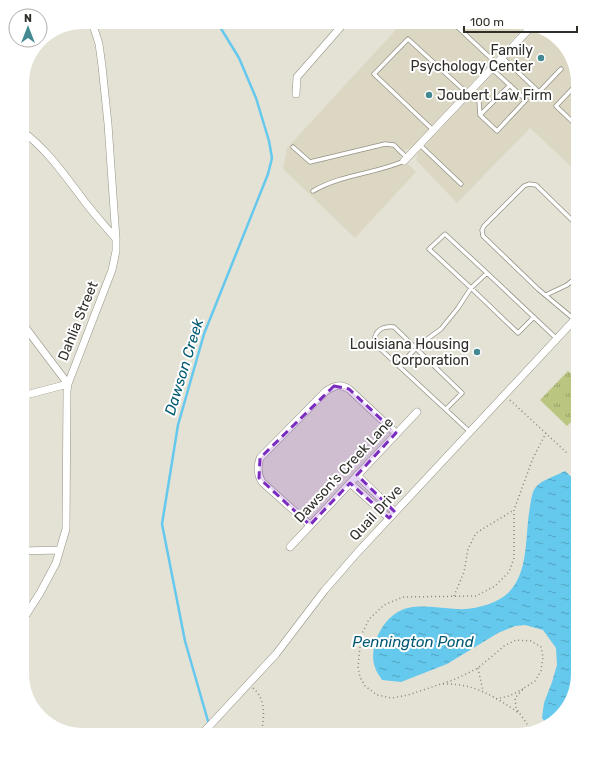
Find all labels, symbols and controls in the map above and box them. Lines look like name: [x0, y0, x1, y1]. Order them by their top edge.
north arrow: [8, 8, 48, 48]
scale bar: [464, 8, 577, 34]
text: N: [24, 12, 32, 25]
text: 100 m: [470, 15, 504, 29]
place label: Family Psychology Center: [411, 42, 534, 75]
marker: Family Psychology Center: [536, 53, 546, 63]
place label: Joubert Law Firm: [437, 87, 552, 104]
marker: Joubert Law Firm: [424, 90, 434, 100]
street label: Dahlia Street: [54, 278, 102, 363]
water label: Dawson Creek: [161, 316, 207, 418]
place label: Louisiana Housing Corporation: [350, 336, 469, 369]
marker: Louisiana Housing Corporation: [472, 347, 482, 357]
street label: Dawson's Creek Lane: [291, 414, 397, 526]
street label: Quail Drive: [346, 482, 406, 544]
water label: Pennington Pond: [352, 633, 475, 651]

